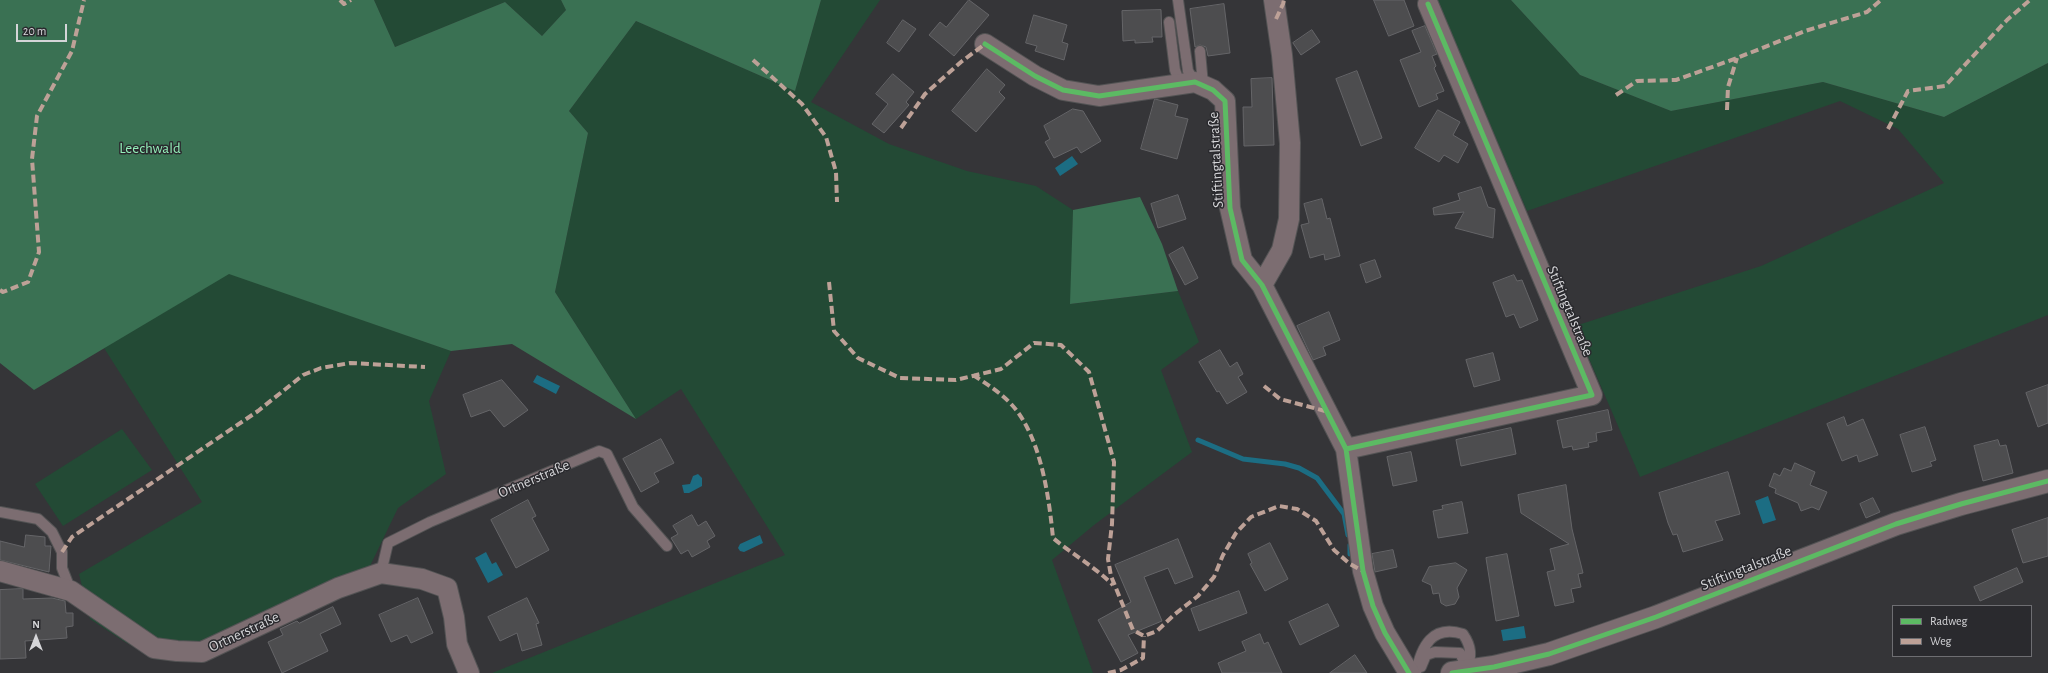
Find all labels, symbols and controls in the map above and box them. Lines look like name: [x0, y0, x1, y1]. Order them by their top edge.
scale bar: [18, 16, 69, 42]
text: 20 m: [23, 25, 46, 37]
street label: Stiftingtalstraße: [1204, 111, 1228, 209]
park label: Leechwald: [119, 139, 181, 157]
street label: Stiftingtalstraße: [1543, 263, 1597, 359]
street label: Ortnerstraße: [496, 456, 572, 502]
street label: Stiftingtalstraße: [1698, 542, 1794, 594]
legend: [1892, 605, 2032, 657]
street label: Ortnerstraße: [206, 608, 282, 656]
text: Radweg: [1930, 615, 1967, 627]
north arrow: [16, 617, 56, 657]
text: N: [32, 619, 40, 630]
text: Weg: [1930, 635, 1951, 647]

